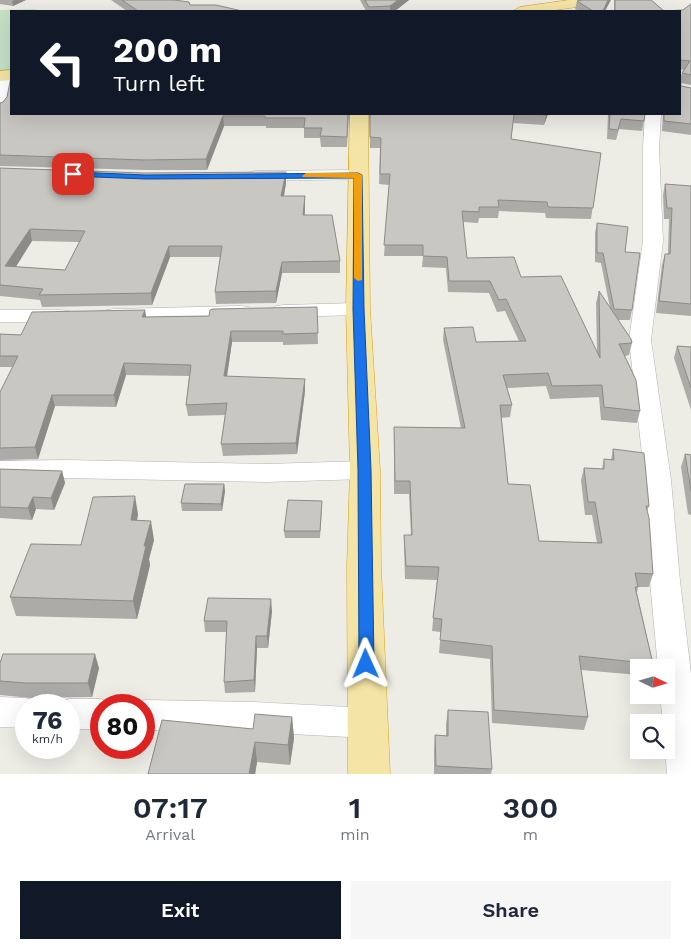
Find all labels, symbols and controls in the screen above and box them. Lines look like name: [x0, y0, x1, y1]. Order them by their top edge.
text: 200 m: [113, 29, 222, 71]
icon: left: [30, 30, 95, 95]
text: Turn left: [113, 71, 205, 96]
pin: [52, 153, 94, 195]
icon: arrive: [59, 160, 87, 188]
position arrow: [339, 637, 391, 689]
north arrow: [630, 659, 675, 704]
map controls: [630, 659, 675, 759]
speed limit sign: 80: [90, 694, 155, 759]
text: 76: [33, 706, 62, 735]
button: search: [630, 714, 675, 759]
text: km/h: [32, 732, 63, 746]
text: 07:17: [133, 790, 208, 825]
text: 1: [349, 790, 361, 825]
text: 300: [502, 790, 558, 825]
text: Arrival: [145, 825, 195, 844]
text: min: [340, 825, 370, 844]
text: m: [523, 825, 538, 844]
button: Exit: [20, 881, 341, 939]
button: Share: [351, 881, 671, 939]

